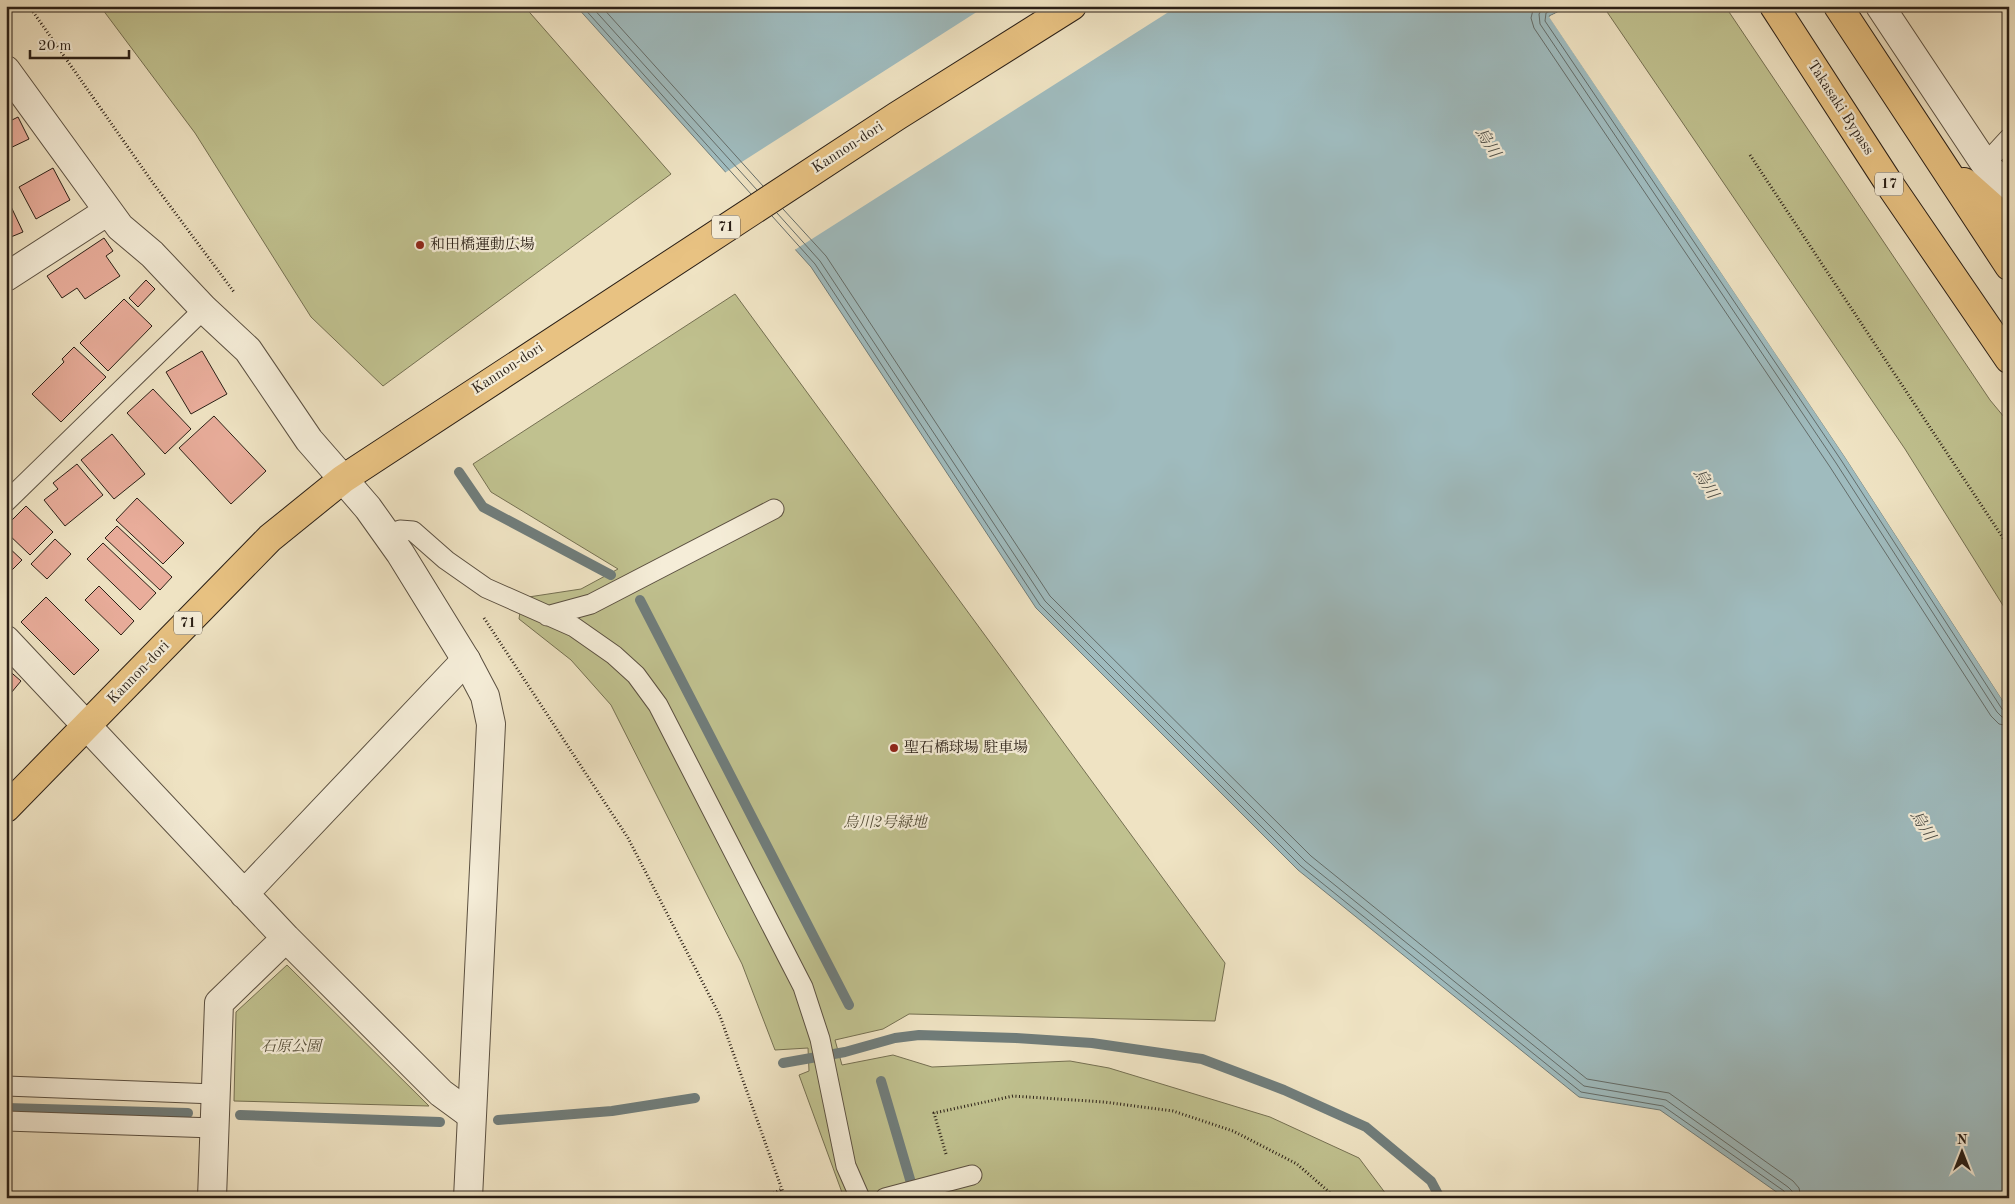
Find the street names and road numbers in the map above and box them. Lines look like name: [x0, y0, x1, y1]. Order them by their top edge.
street label: Takasaki Bypass: [1804, 58, 1876, 158]
street label: Kannon-dori: [810, 120, 886, 176]
road number: 17: [1875, 172, 1903, 195]
road number: 71: [712, 216, 740, 238]
street label: Kannon-dori: [470, 341, 546, 397]
road number: 71: [174, 612, 202, 634]
street label: Kannon-dori: [105, 638, 173, 708]

